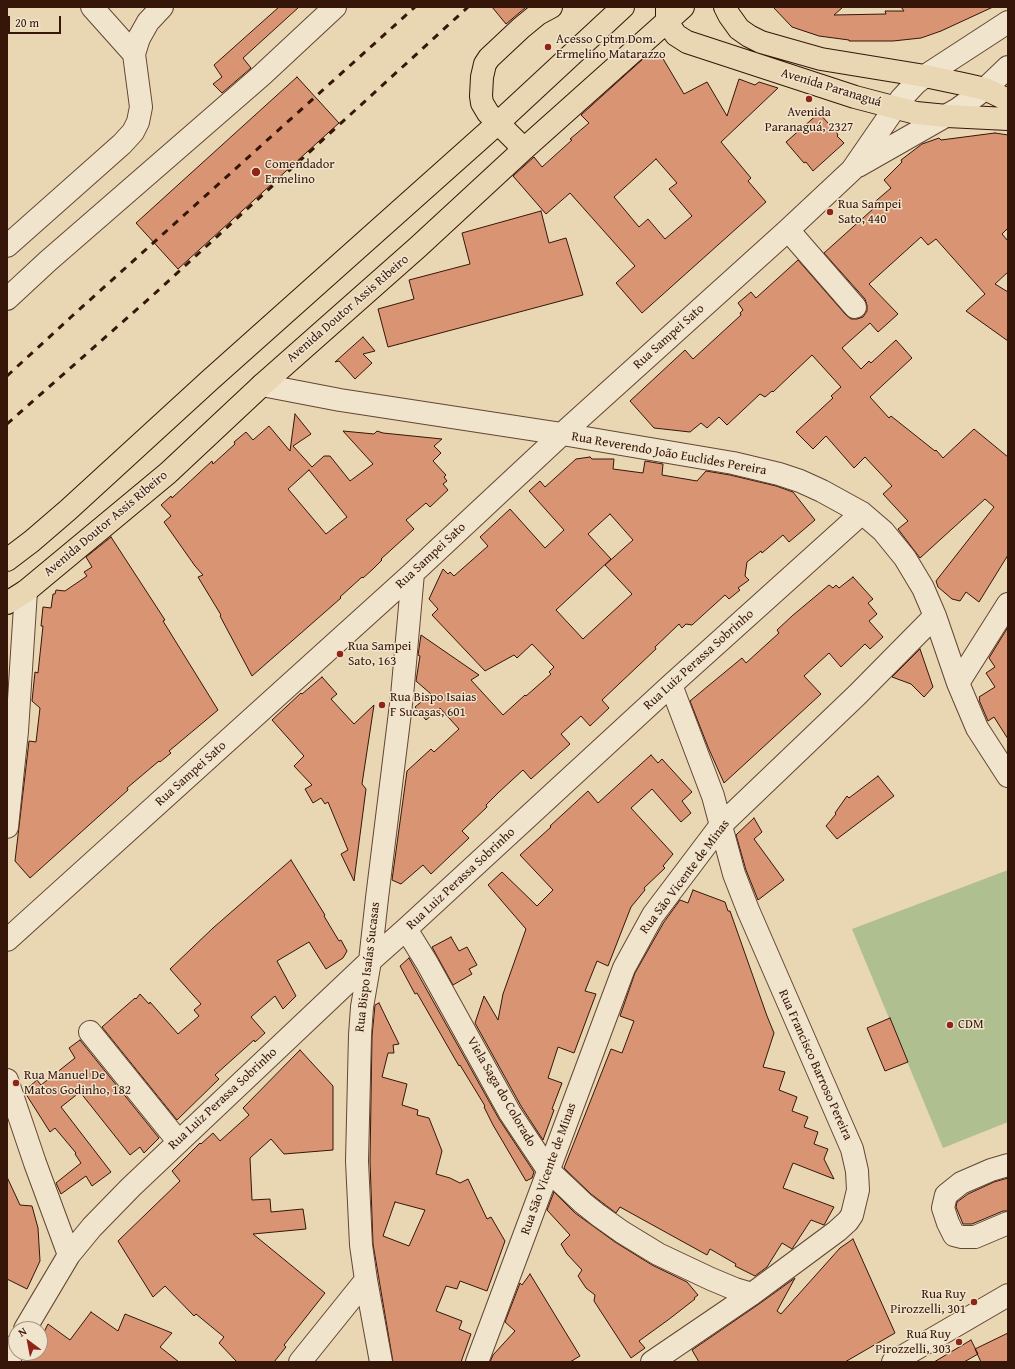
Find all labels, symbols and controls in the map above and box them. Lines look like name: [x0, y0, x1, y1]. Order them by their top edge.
scale bar: [10, 8, 63, 34]
text: 20 m: [15, 14, 39, 31]
place label: Acesso Cptm Dom. Ermelino Matarazzo: [556, 32, 666, 63]
marker: Acesso Cptm Dom. Ermelino Matarazzo: [543, 42, 553, 52]
street label: Avenida Paranaguá: [779, 65, 883, 111]
marker: Avenida Paranaguá, 2327: [804, 94, 814, 104]
place label: Avenida Paranaguá, 2327: [765, 105, 853, 136]
place label: Comendador Ermelino: [265, 157, 335, 188]
marker: Comendador Ermelino: [250, 166, 262, 178]
place label: Rua Sampei Sato, 440: [838, 197, 901, 228]
marker: Rua Sampei Sato, 440: [825, 207, 835, 217]
street label: Avenida Doutor Assis Ribeiro: [284, 252, 412, 366]
street label: Rua Sampei Sato: [630, 301, 708, 373]
street label: Rua Reverendo João Euclides Pereira: [570, 429, 768, 479]
street label: Avenida Doutor Assis Ribeiro: [41, 468, 171, 580]
street label: Rua Sampei Sato: [393, 520, 469, 592]
street label: Rua Luiz Perassa Sobrinho: [641, 606, 757, 714]
place label: Rua Sampei Sato, 163: [348, 639, 411, 670]
marker: Rua Sampei Sato, 163: [335, 649, 345, 659]
place label: Rua Bispo Isaias F Sucasas, 601: [390, 690, 476, 721]
marker: Rua Bispo Isaias F Sucasas, 601: [377, 700, 387, 710]
street label: Rua Sampei Sato: [152, 738, 230, 810]
street label: Rua São Vicente de Minas: [637, 817, 733, 937]
street label: Rua Luiz Perassa Sobrinho: [403, 825, 519, 933]
street label: Rua Bispo Isaías Sucasas: [352, 901, 384, 1033]
street label: Rua Francisco Barroso Pereira: [775, 987, 855, 1143]
place label: CDM: [958, 1017, 984, 1033]
marker: CDM: [945, 1020, 955, 1030]
street label: Viela Saga do Colorado: [463, 1034, 539, 1150]
street label: Rua Luiz Perassa Sobrinho: [165, 1045, 281, 1153]
place label: Rua Manuel De Matos Godinho, 182: [24, 1068, 131, 1099]
marker: Rua Manuel De Matos Godinho, 182: [11, 1078, 21, 1088]
street label: Rua São Vicente de Minas: [518, 1101, 580, 1237]
place label: Rua Ruy Pirozzelli, 301: [890, 1287, 966, 1318]
marker: Rua Ruy Pirozzelli, 301: [969, 1297, 979, 1307]
north arrow: [8, 1321, 48, 1361]
text: N: [15, 1323, 30, 1340]
place label: Rua Ruy Pirozzelli, 303: [875, 1327, 951, 1358]
marker: Rua Ruy Pirozzelli, 303: [954, 1337, 964, 1347]

